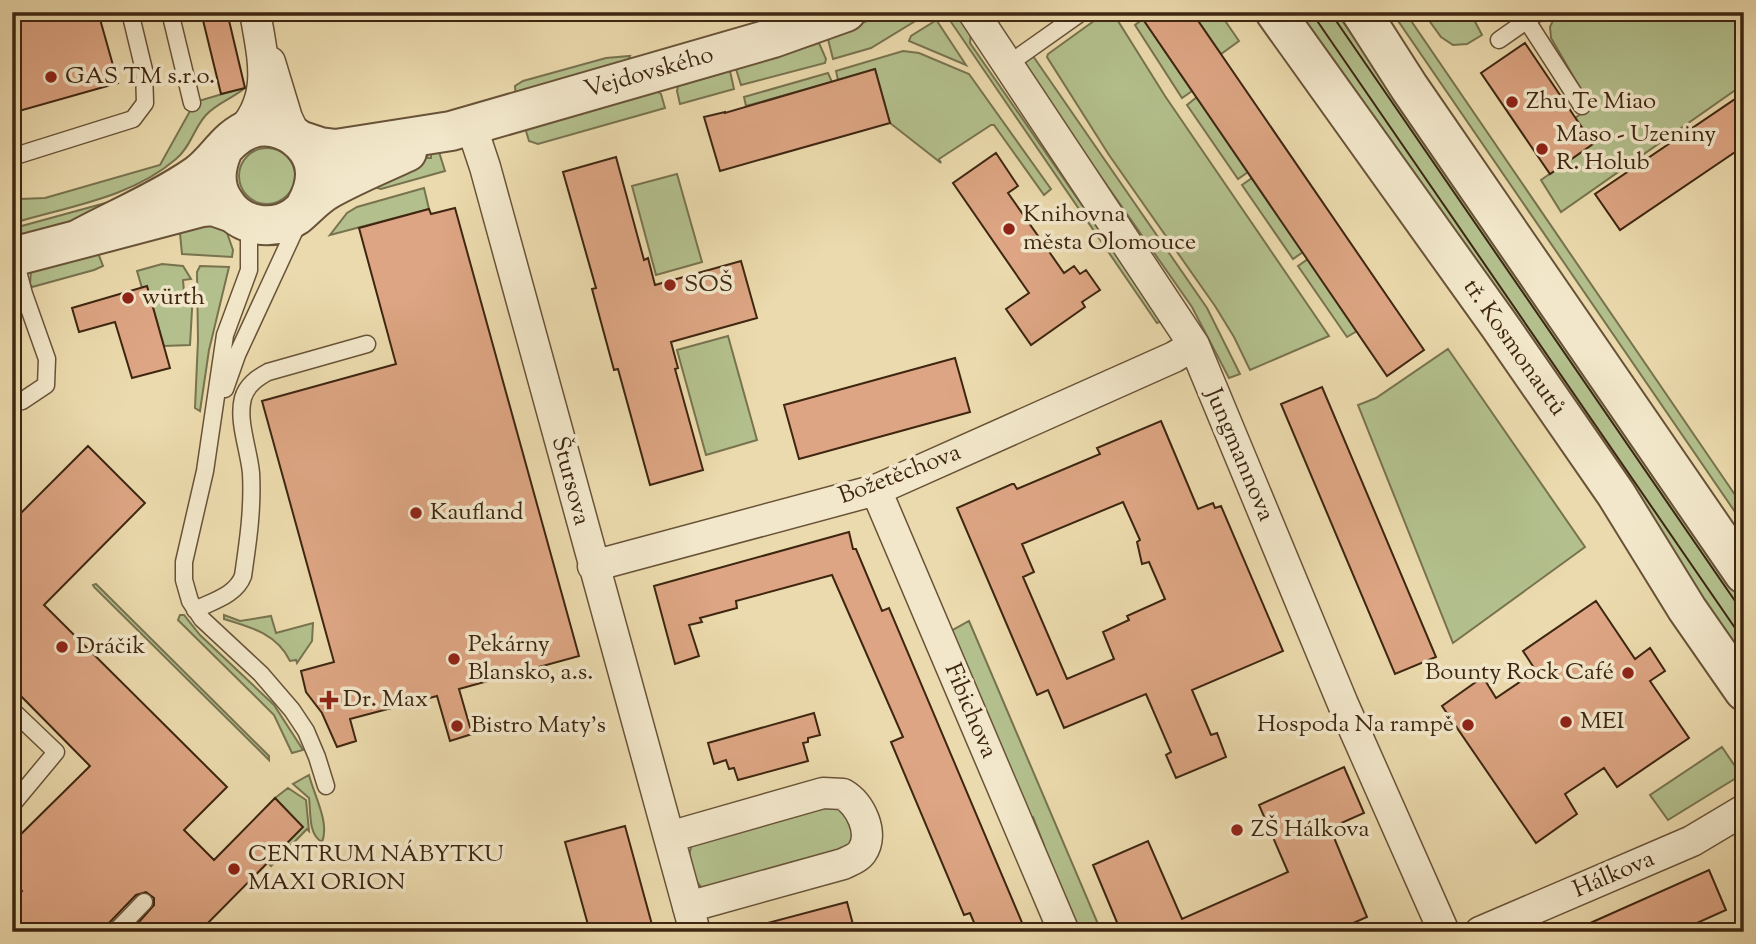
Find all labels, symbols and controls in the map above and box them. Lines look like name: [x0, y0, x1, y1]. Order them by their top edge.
street label: Vejdovského: [580, 38, 718, 108]
place label: GAS TM s.r.o.: [65, 60, 215, 94]
marker: GAS TM s.r.o.: [43, 69, 59, 85]
place label: Zhu Te Miao: [1526, 85, 1656, 119]
marker: Zhu Te Miao: [1504, 94, 1520, 110]
place label: Maso - Uzeniny R. Holub: [1556, 118, 1716, 180]
marker: Maso - Uzeniny R. Holub: [1534, 141, 1550, 157]
place label: Knihovna města Olomouce: [1023, 198, 1196, 260]
marker: Knihovna města Olomouce: [1001, 221, 1017, 237]
place label: SOŠ: [684, 268, 733, 302]
street label: tř. Kosmonautů: [1454, 272, 1574, 424]
marker: SOŠ: [662, 277, 678, 293]
place label: würth: [142, 281, 205, 315]
marker: würth: [120, 290, 136, 306]
street label: Jungmannova: [1195, 381, 1282, 527]
street label: Štursova: [542, 433, 598, 529]
street label: Božetěchova: [834, 436, 966, 514]
place label: Kaufland: [430, 496, 524, 530]
marker: Kaufland: [408, 505, 424, 521]
place label: Pekárny Blansko, a.s.: [468, 628, 593, 690]
place label: Dráčik: [76, 630, 145, 664]
marker: Dráčik: [54, 639, 70, 655]
marker: Pekárny Blansko, a.s.: [446, 651, 462, 667]
place label: Bounty Rock Café: [1425, 656, 1614, 690]
street label: Fibichova: [935, 658, 1005, 764]
marker: Bounty Rock Café: [1620, 665, 1636, 681]
place label: Dr. Max: [343, 683, 428, 717]
marker: Dr. Max: [321, 692, 337, 708]
place label: MEI: [1580, 705, 1625, 739]
place label: Hospoda Na rampě: [1257, 708, 1454, 742]
place label: Bistro Maty's: [471, 709, 606, 743]
marker: MEI: [1558, 714, 1574, 730]
marker: Hospoda Na rampě: [1460, 717, 1476, 733]
marker: Bistro Maty's: [449, 718, 465, 734]
place label: ZŠ Hálkova: [1251, 813, 1370, 847]
marker: ZŠ Hálkova: [1229, 822, 1245, 838]
place label: CENTRUM NÁBYTKU MAXI ORION: [248, 838, 504, 900]
street label: Hálkova: [1568, 843, 1660, 907]
marker: CENTRUM NÁBYTKU MAXI ORION: [226, 861, 242, 877]

